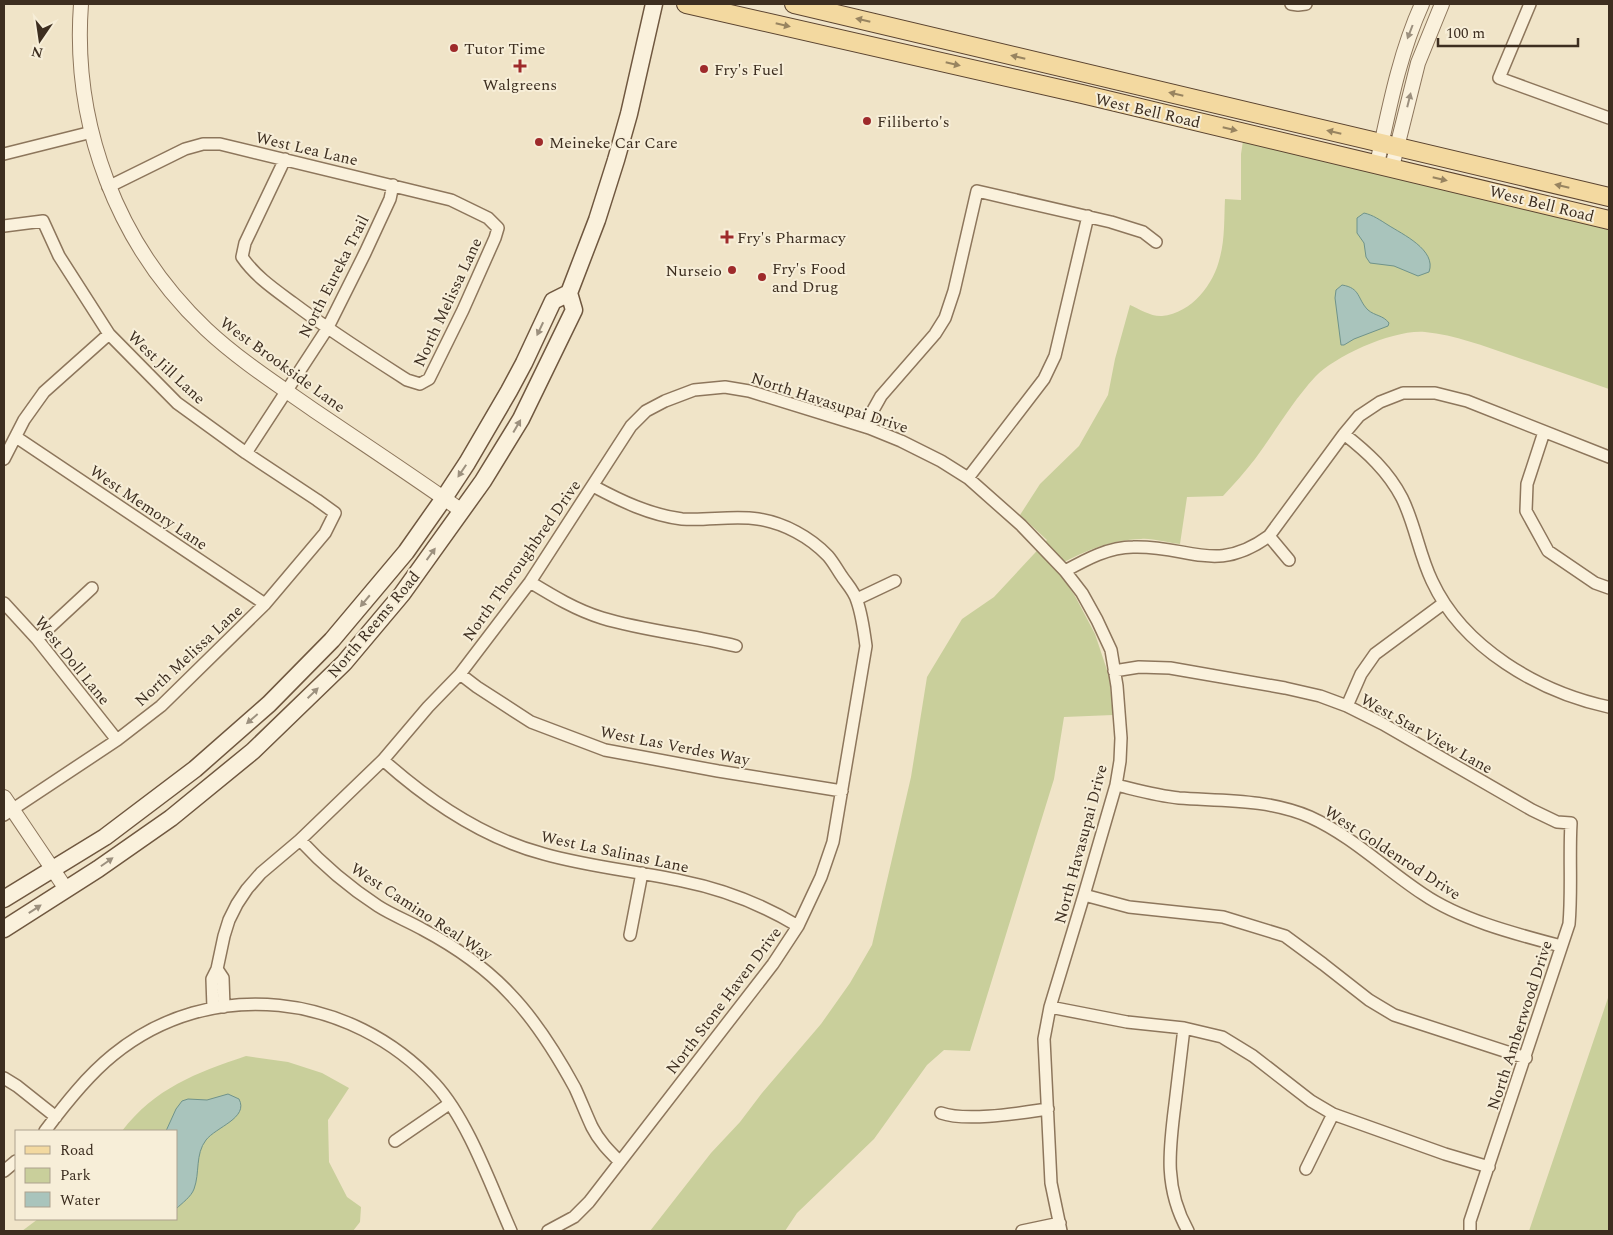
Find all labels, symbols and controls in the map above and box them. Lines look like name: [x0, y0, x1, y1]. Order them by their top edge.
north arrow: [15, 15, 65, 65]
scale bar: [1438, 15, 1578, 47]
one-way arrow: [856, 16, 871, 24]
one-way arrow: [775, 21, 790, 29]
text: 100 m: [1446, 22, 1485, 45]
one-way arrow: [1406, 25, 1414, 40]
place label: Tutor Time: [464, 37, 546, 61]
text: N: [29, 41, 45, 64]
marker: Tutor Time: [448, 42, 460, 54]
one-way arrow: [1010, 53, 1025, 61]
place label: Fry's Fuel: [714, 58, 783, 82]
marker: Walgreens: [514, 60, 526, 72]
one-way arrow: [945, 60, 960, 68]
marker: Fry's Fuel: [698, 63, 710, 75]
place label: Walgreens: [483, 73, 557, 97]
street label: West Bell Road: [1093, 87, 1203, 135]
one-way arrow: [1169, 90, 1184, 98]
one-way arrow: [1405, 92, 1413, 107]
place label: Filiberto's: [877, 110, 950, 134]
marker: Filiberto's: [861, 115, 873, 127]
one-way arrow: [1223, 125, 1238, 133]
street label: West Lea Lane: [253, 126, 360, 172]
one-way arrow: [1327, 128, 1342, 136]
place label: Meineke Car Care: [549, 131, 678, 155]
marker: Meineke Car Care: [533, 136, 545, 148]
one-way arrow: [1432, 175, 1447, 183]
street label: West Bell Road: [1487, 179, 1597, 229]
one-way arrow: [1554, 182, 1569, 190]
street label: North Eureka Trail: [293, 211, 375, 342]
place label: Fry's Pharmacy: [737, 226, 847, 250]
marker: Fry's Pharmacy: [721, 231, 733, 243]
street label: North Melissa Lane: [407, 234, 488, 371]
place label: Fry's Food and Drug: [772, 257, 846, 299]
place label: Nurseio: [666, 259, 722, 283]
marker: Nurseio: [726, 264, 738, 276]
marker: Fry's Food and Drug: [756, 271, 768, 283]
street label: West Brookside Lane: [215, 311, 350, 419]
one-way arrow: [536, 322, 544, 336]
street label: West Jill Lane: [122, 325, 211, 410]
street label: North Havasupai Drive: [748, 366, 911, 440]
one-way arrow: [512, 419, 521, 432]
street label: West Memory Lane: [85, 459, 212, 556]
one-way arrow: [457, 465, 466, 478]
street label: North Thoroughbred Drive: [457, 475, 587, 646]
one-way arrow: [425, 548, 436, 561]
street label: North Reems Road: [322, 566, 426, 684]
one-way arrow: [359, 595, 370, 608]
street label: North Melissa Lane: [129, 599, 248, 712]
street label: West Doll Lane: [29, 611, 116, 711]
one-way arrow: [307, 687, 319, 699]
street label: West Star View Lane: [1356, 688, 1497, 780]
one-way arrow: [246, 713, 259, 724]
street label: West Las Verdes Way: [598, 720, 753, 773]
street label: North Havasupai Drive: [1048, 762, 1114, 927]
street label: West Goldenrod Drive: [1320, 800, 1465, 906]
street label: West La Salinas Lane: [539, 825, 691, 879]
one-way arrow: [100, 857, 114, 867]
street label: West Camino Real Way: [346, 857, 498, 968]
one-way arrow: [29, 905, 42, 914]
street label: North Stone Haven Drive: [660, 922, 787, 1079]
street label: North Amberwood Drive: [1481, 937, 1559, 1113]
legend: [15, 1130, 178, 1220]
text: Road: [60, 1139, 94, 1162]
text: Park: [60, 1164, 91, 1187]
text: Water: [60, 1189, 100, 1212]

